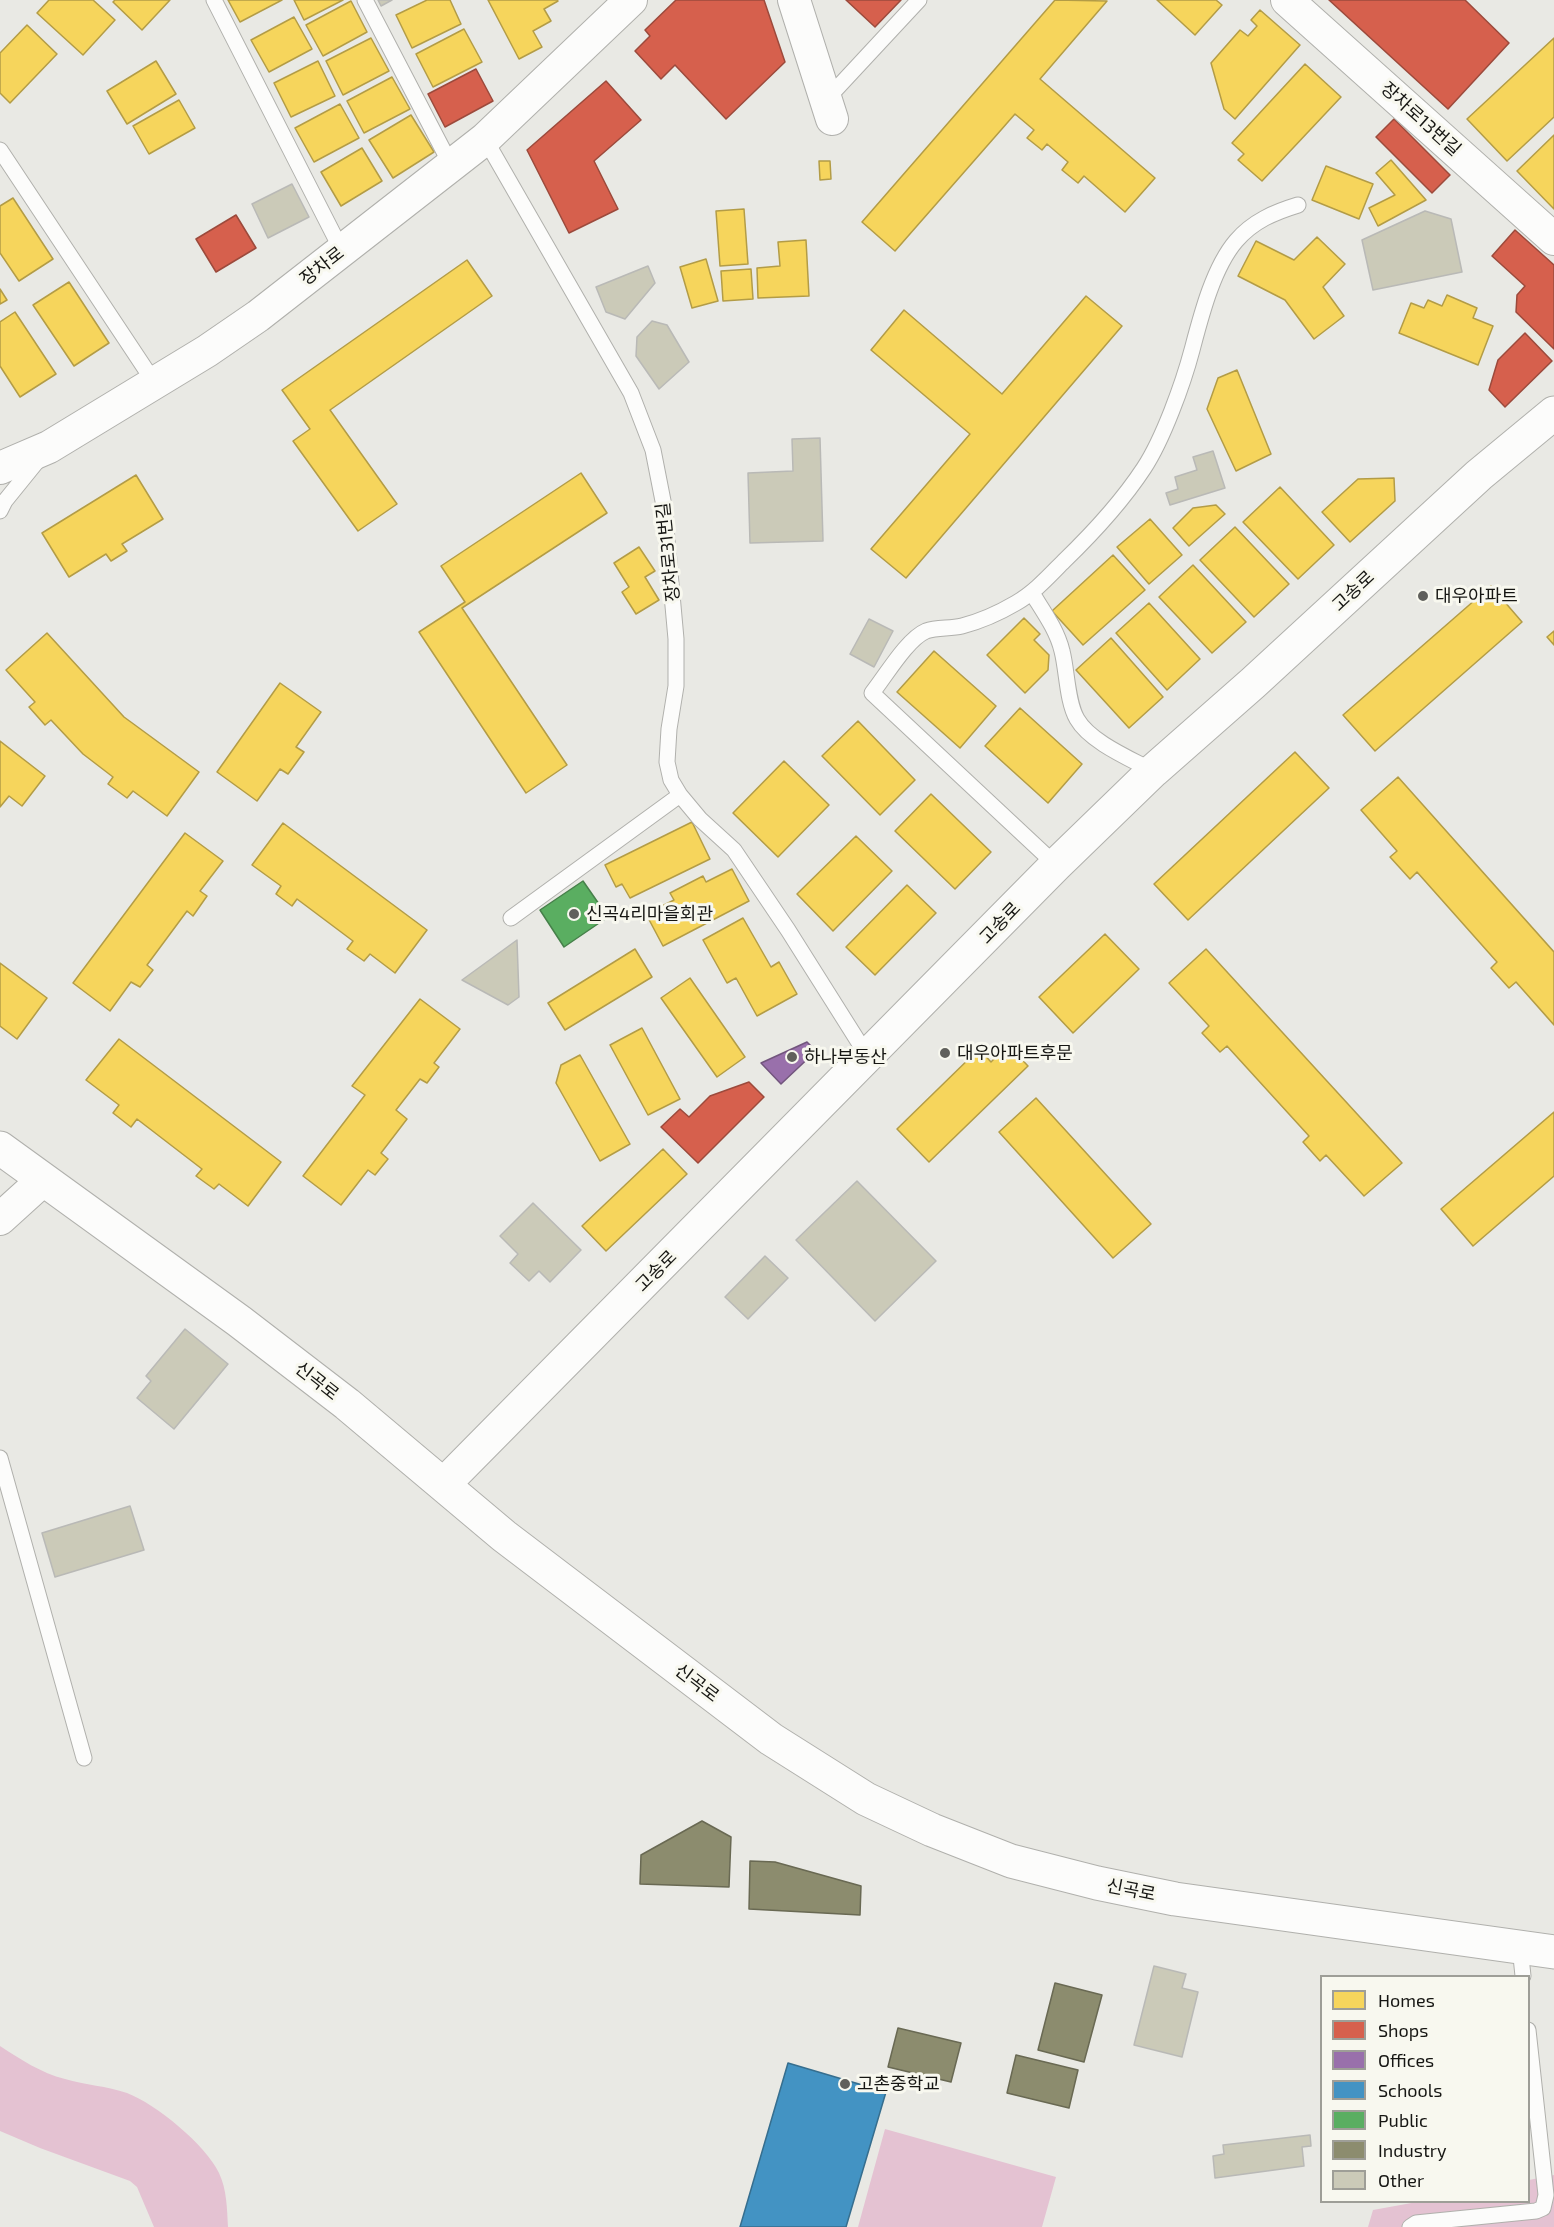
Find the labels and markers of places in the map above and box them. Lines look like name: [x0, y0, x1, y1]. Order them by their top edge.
place label: 대우아파트: [1435, 585, 1518, 607]
marker: 대우아파트: [1416, 589, 1430, 603]
place label: 신곡4리마을회관: [586, 903, 713, 925]
marker: 신곡4리마을회관: [567, 907, 581, 921]
place label: 대우아파트후문: [957, 1042, 1073, 1064]
place label: 하나부동산: [804, 1046, 887, 1068]
marker: 대우아파트후문: [938, 1046, 952, 1060]
marker: 하나부동산: [785, 1050, 799, 1064]
place label: 고촌중학교: [857, 2073, 940, 2095]
marker: 고촌중학교: [838, 2077, 852, 2091]

